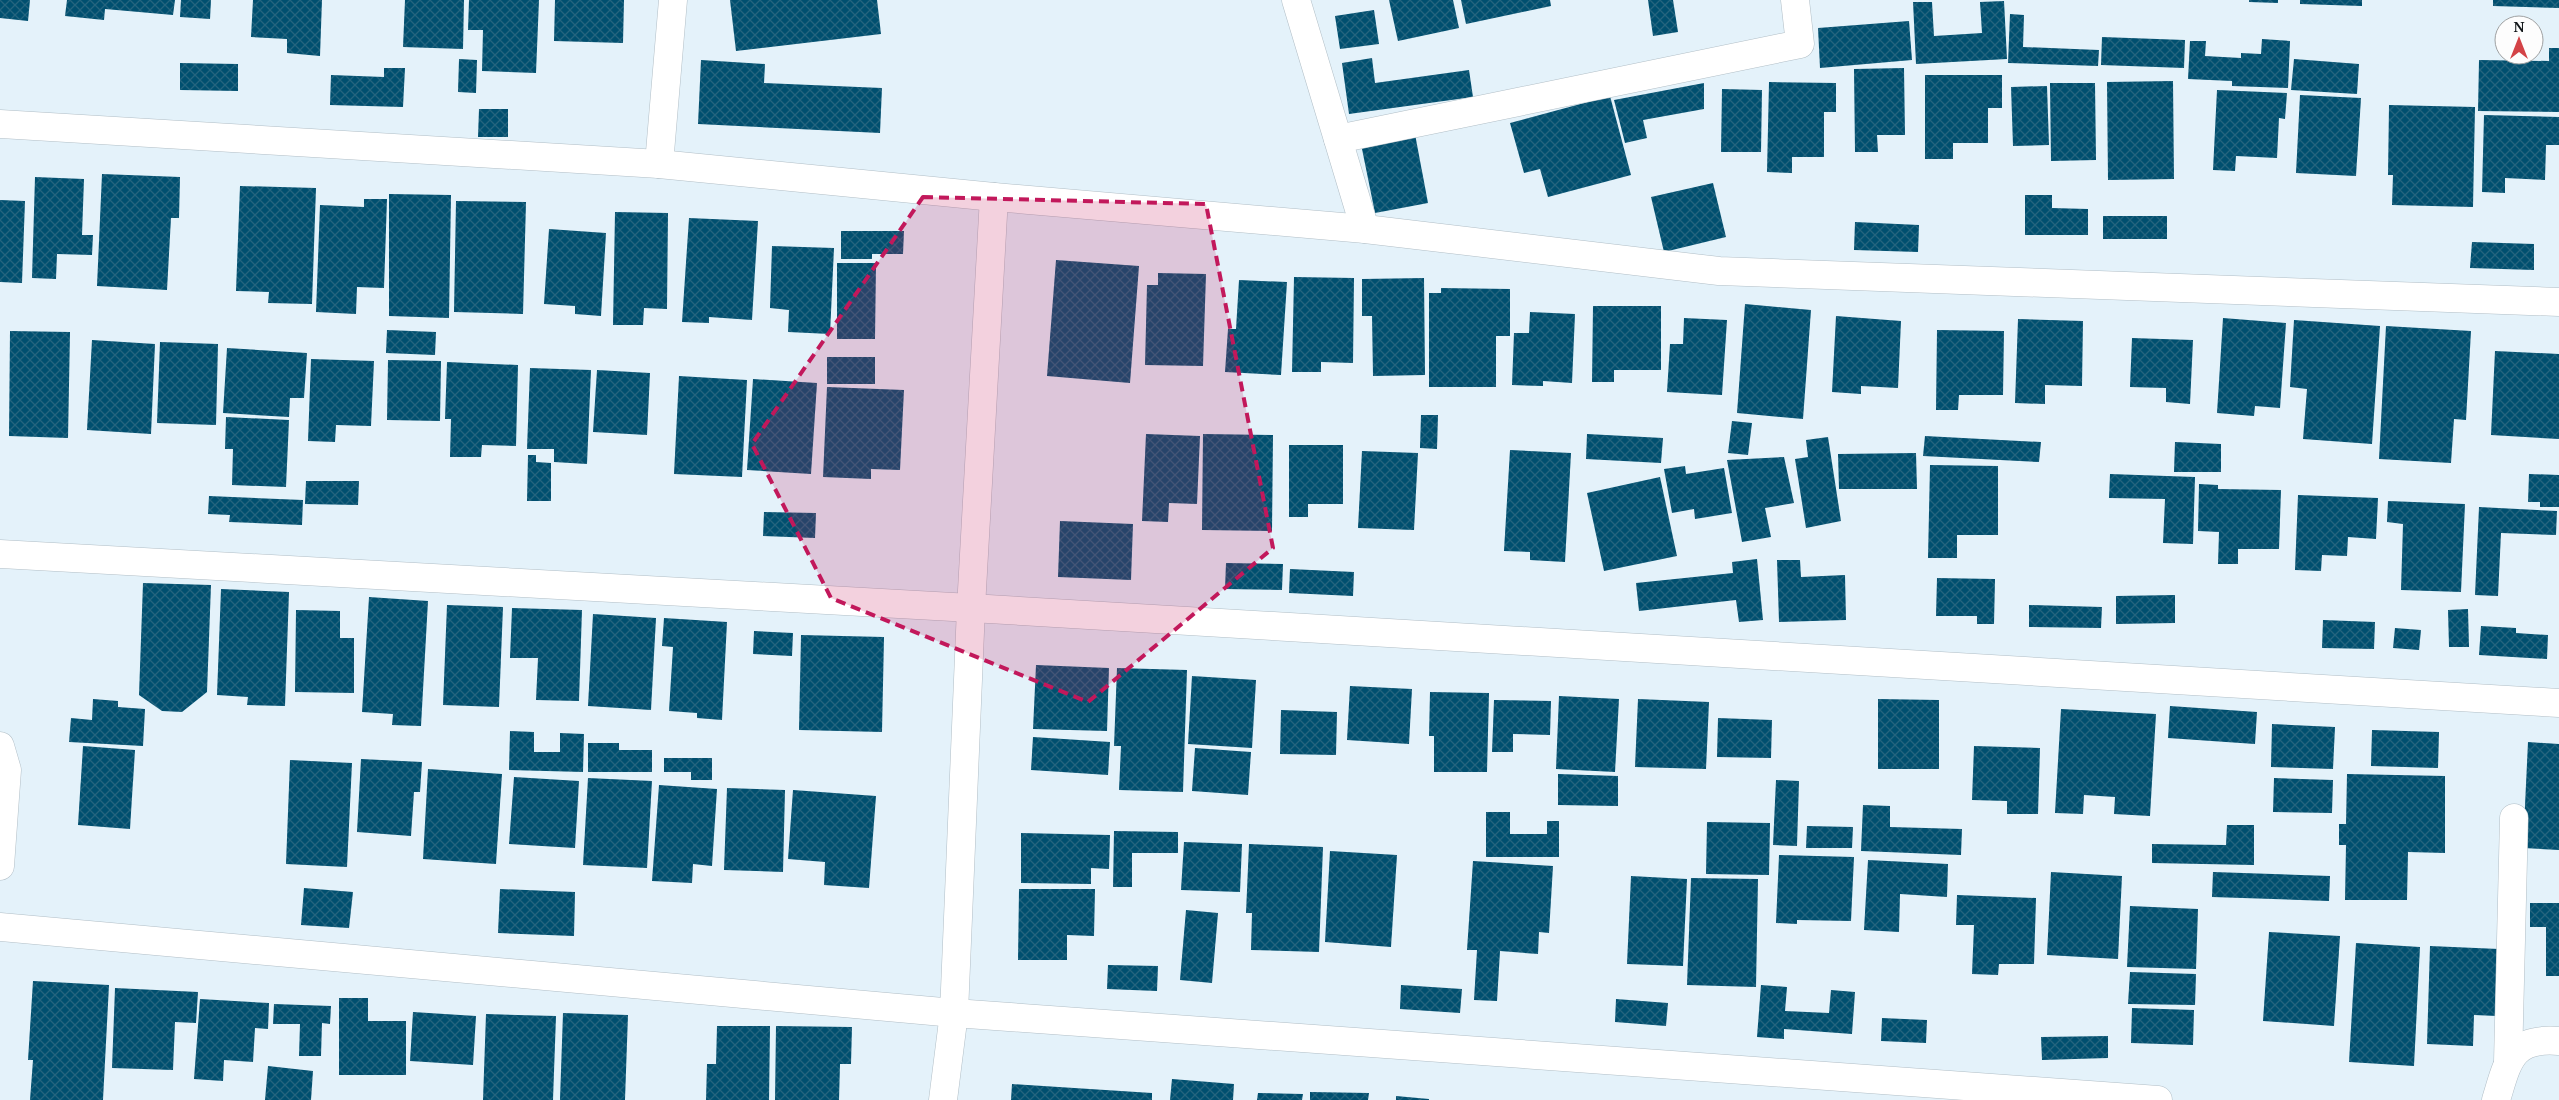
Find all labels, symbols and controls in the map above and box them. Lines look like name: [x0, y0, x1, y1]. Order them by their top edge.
north arrow: [2494, 15, 2544, 65]
text: N: [2513, 17, 2525, 36]

